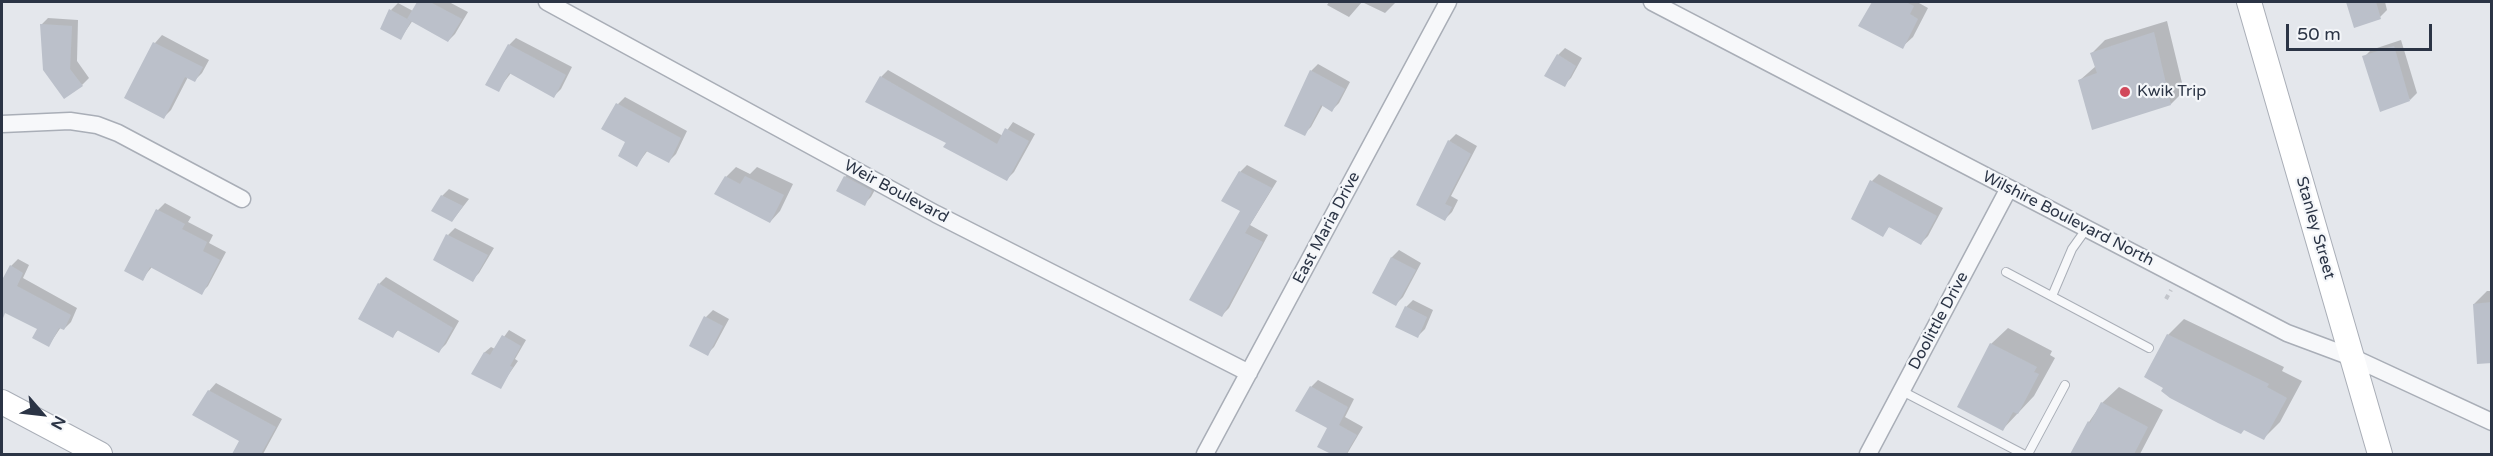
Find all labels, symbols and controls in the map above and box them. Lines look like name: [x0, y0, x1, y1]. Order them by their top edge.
scale bar: [2289, 12, 2434, 50]
text: 50 m: [2297, 23, 2341, 45]
place label: Kwik Trip: [2137, 82, 2206, 102]
marker: Kwik Trip: [2118, 85, 2132, 99]
street label: Weir Boulevard: [840, 156, 952, 228]
street label: Wilshire Boulevard North: [1979, 167, 2157, 271]
street label: East Maria Drive: [1289, 169, 1365, 287]
street label: Stanley Street: [2291, 175, 2339, 281]
street label: Doolittle Drive: [1905, 269, 1973, 373]
north arrow: [12, 384, 72, 444]
text: N: [46, 412, 70, 433]

